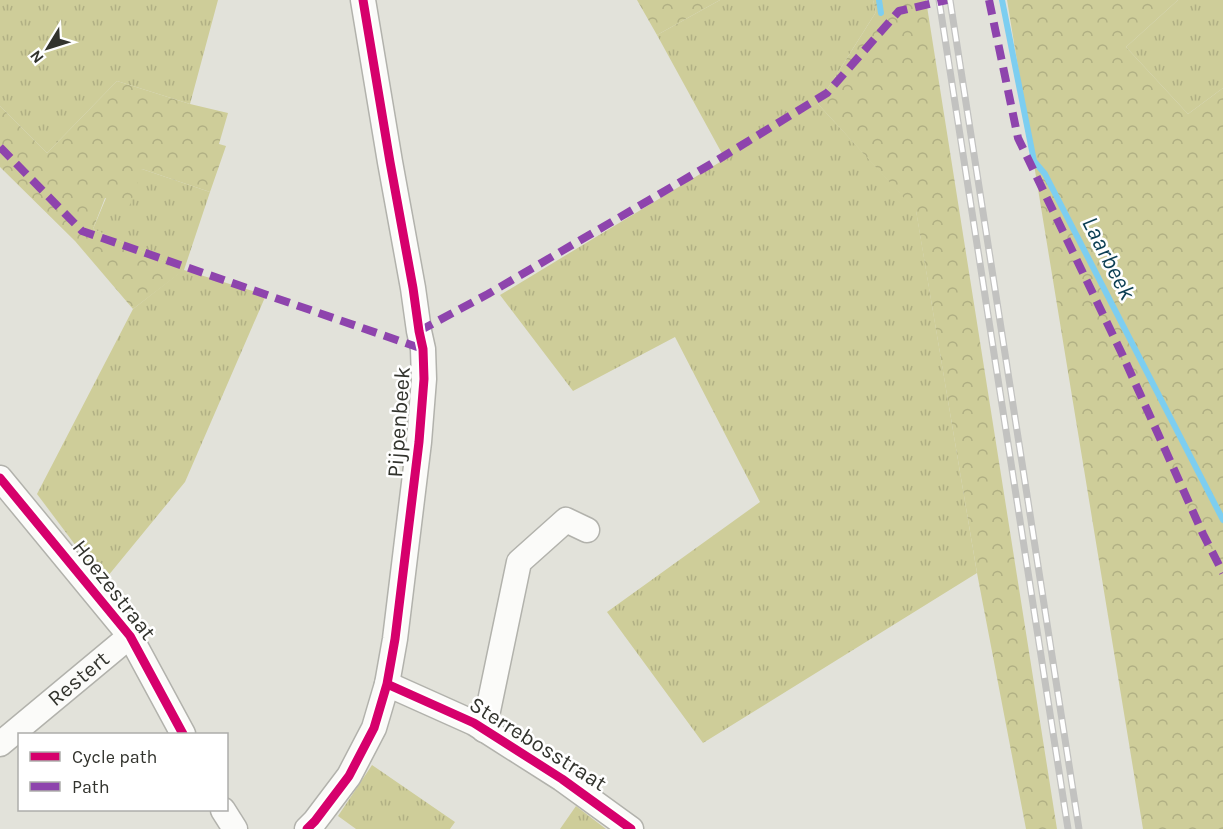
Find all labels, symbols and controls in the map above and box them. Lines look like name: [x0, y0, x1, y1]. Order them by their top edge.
north arrow: [18, 18, 78, 78]
text: N: [26, 47, 48, 67]
water label: Laarbeek: [1076, 212, 1142, 305]
street label: Pijpenbeek: [382, 366, 416, 478]
street label: Hoezestraat: [67, 535, 161, 645]
street label: Restert: [42, 646, 115, 712]
street label: Sterrebosstraat: [465, 691, 611, 797]
legend: [18, 733, 228, 811]
text: Cycle path: [72, 746, 157, 768]
text: Path: [72, 776, 110, 798]

